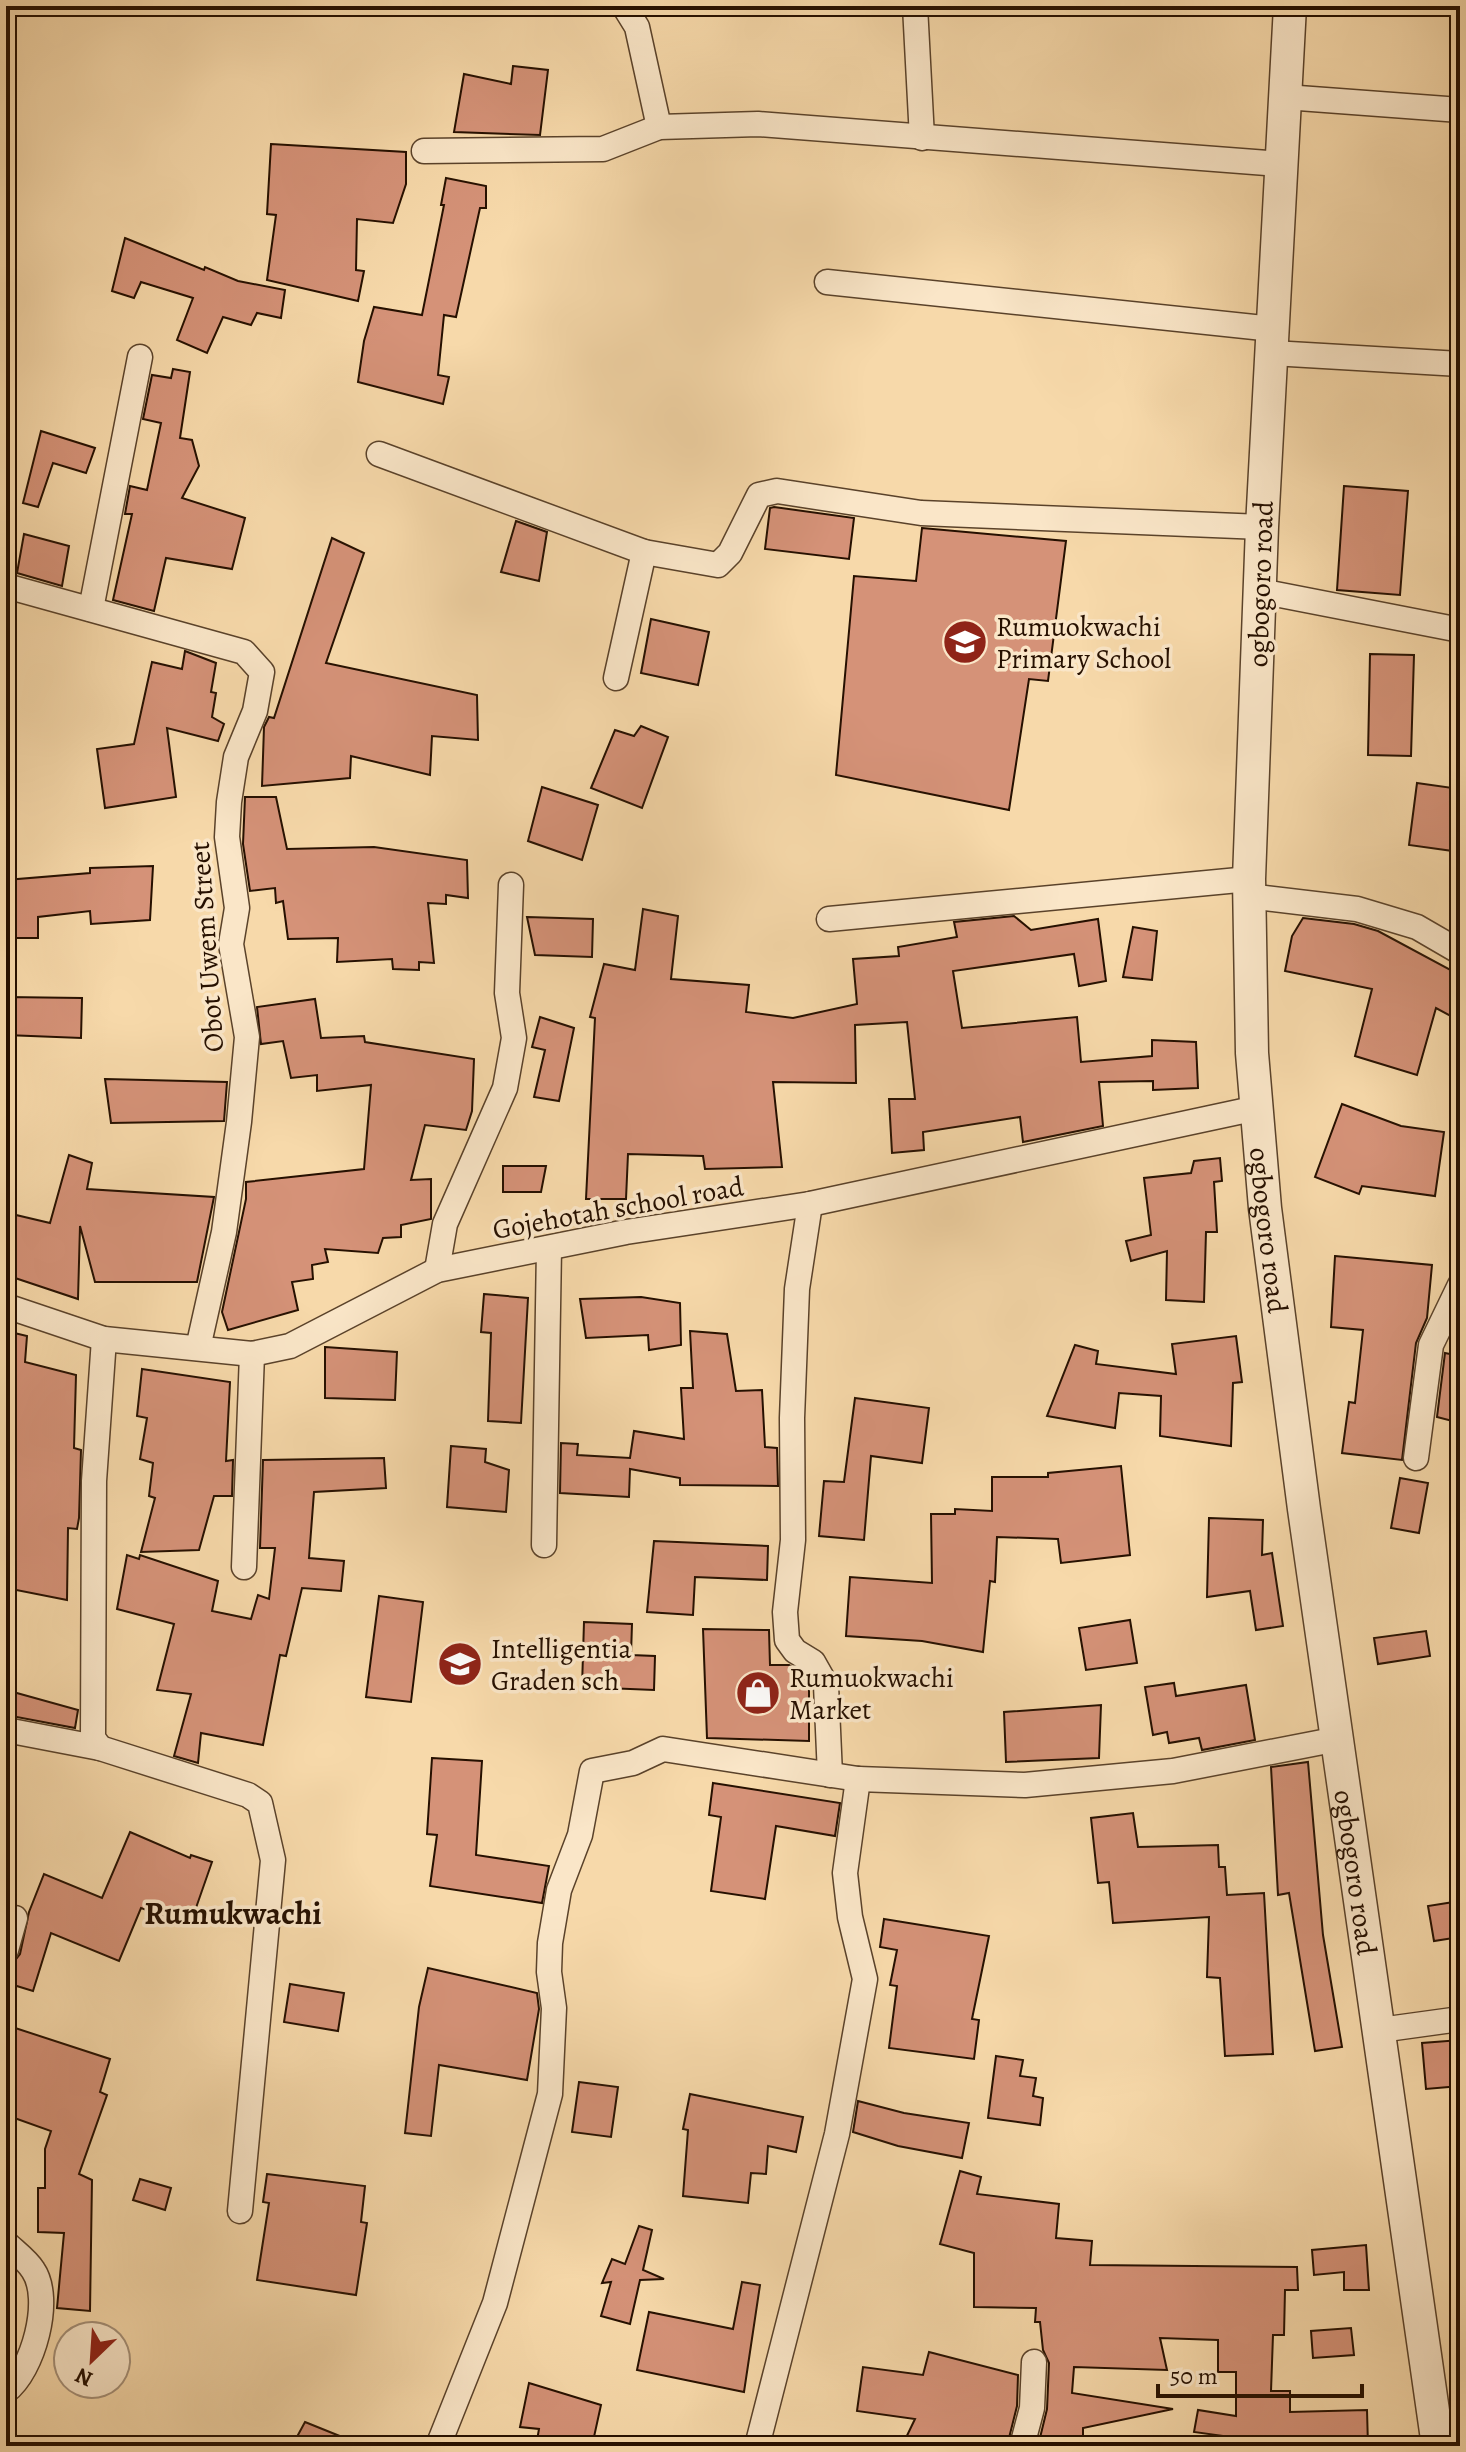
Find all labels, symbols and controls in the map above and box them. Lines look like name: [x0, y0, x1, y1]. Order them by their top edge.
street label: ogbogoro road: [1239, 499, 1283, 668]
place label: Rumuokwachi Primary School: [996, 608, 1171, 678]
school or university icon: Rumuokwachi Primary School: [941, 618, 989, 666]
street label: Obot Uwem Street: [181, 840, 233, 1053]
street label: ogbogoro road: [1240, 1146, 1297, 1316]
street label: Gojehotah school road: [490, 1167, 748, 1249]
place label: Intelligentia Graden sch: [491, 1630, 632, 1700]
school or university icon: Intelligentia Graden sch: [436, 1640, 484, 1688]
place label: Rumuokwachi Market: [789, 1659, 954, 1729]
shop icon: Rumuokwachi Market: [734, 1669, 782, 1717]
street label: ogbogoro road: [1324, 1787, 1386, 1958]
district label: Rumukwachi: [144, 1891, 322, 1935]
north arrow: [52, 2320, 132, 2400]
scale bar: [1158, 2348, 1362, 2398]
text: N: [70, 2360, 98, 2394]
text: 50 m: [1170, 2360, 1218, 2392]

